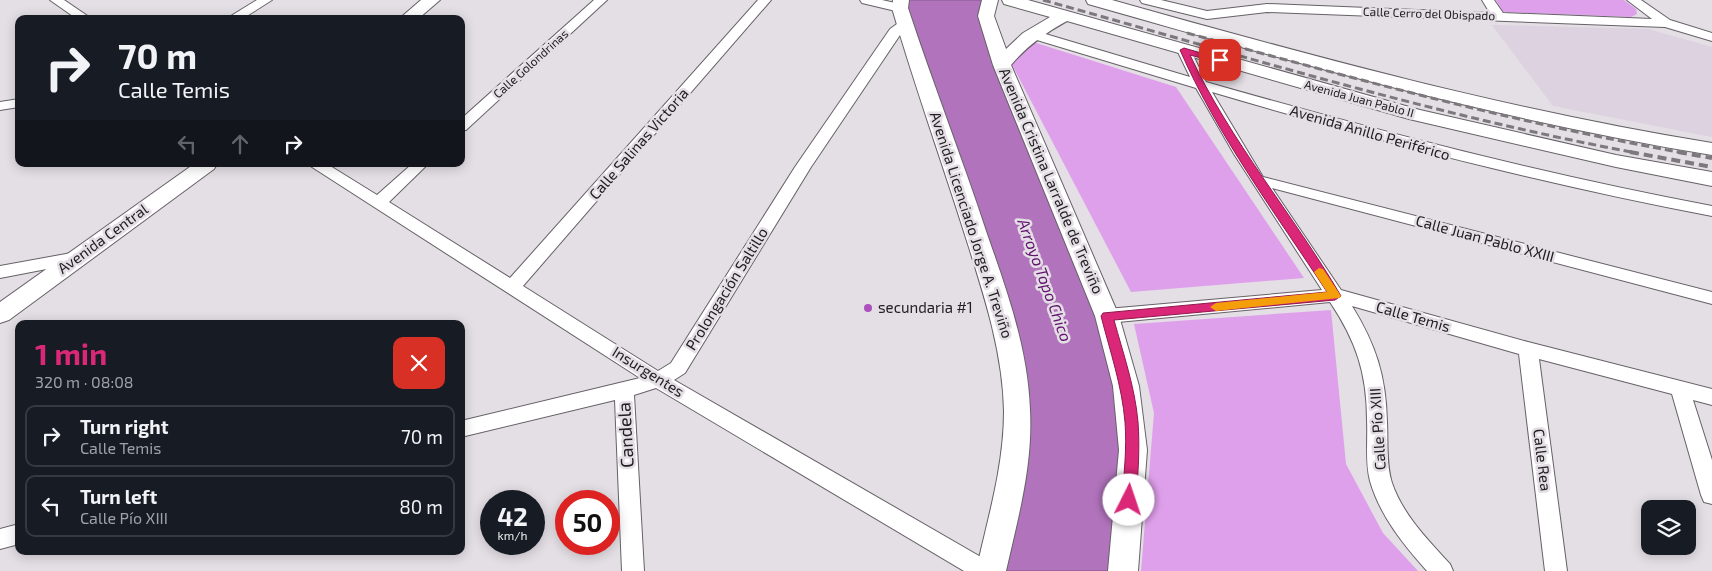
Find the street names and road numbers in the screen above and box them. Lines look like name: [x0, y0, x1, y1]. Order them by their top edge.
street label: Calle Cerro del Obispado: [1363, 4, 1496, 22]
street label: Calle Golondrinas: [490, 26, 571, 100]
street label: Avenida Cristina Larralde de Treviño: [996, 65, 1108, 296]
street label: Avenida Juan Pablo II: [1303, 77, 1416, 119]
street label: Calle Salinas Victoria: [585, 84, 692, 203]
street label: Avenida Anillo Periférico: [1288, 101, 1452, 163]
street label: Avenida Licenciado Jorge A. Treviño: [927, 109, 1017, 340]
street label: Avenida Central: [54, 199, 152, 277]
street label: Calle Juan Pablo XXIII: [1414, 211, 1557, 265]
street label: Prolongación Saltillo: [681, 224, 771, 353]
street label: Calle Temis: [1374, 297, 1452, 335]
street label: Insurgentes: [609, 342, 688, 400]
street label: Calle Pío XIII: [1365, 387, 1389, 471]
street label: Candela: [612, 402, 638, 468]
street label: Calle Rea: [1530, 428, 1556, 492]

